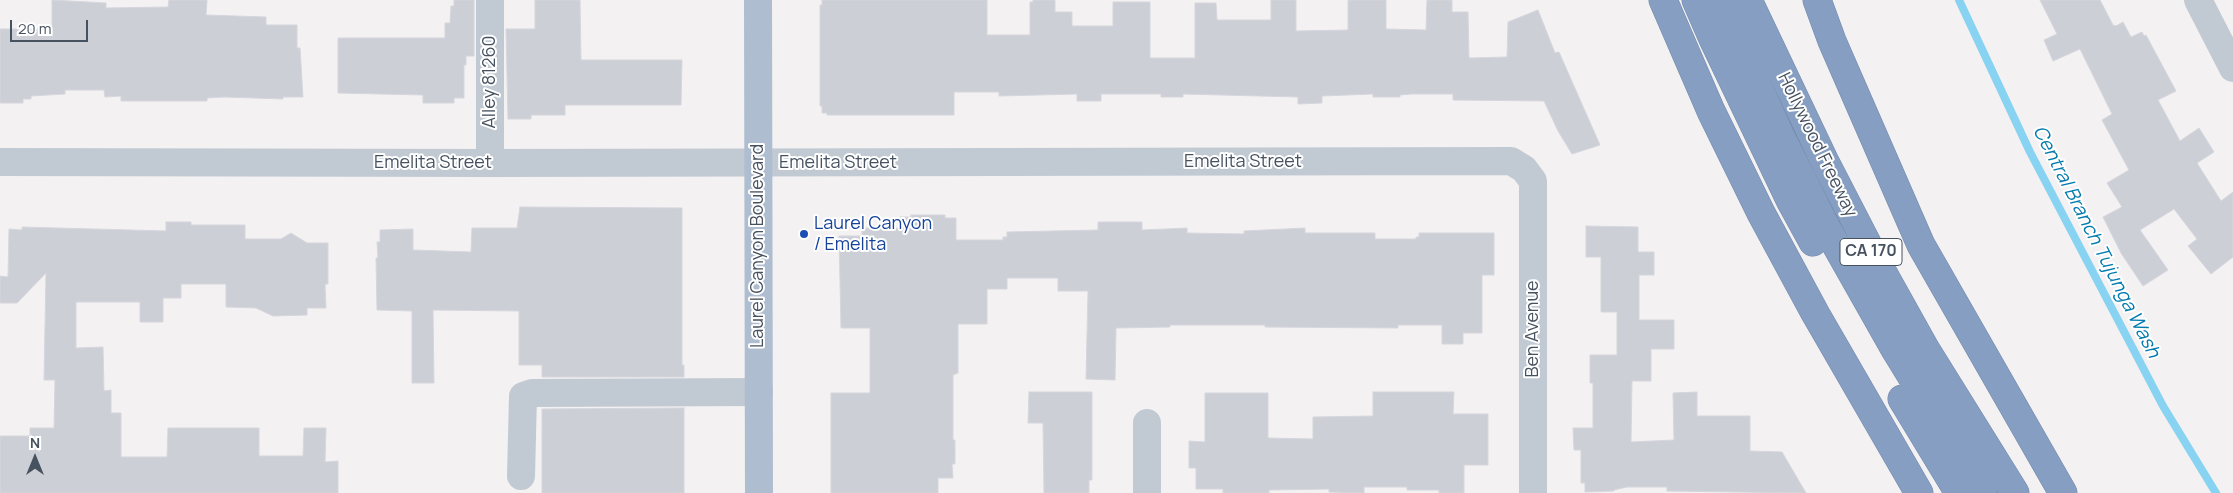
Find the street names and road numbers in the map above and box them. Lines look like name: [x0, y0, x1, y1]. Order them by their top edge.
street label: Alley 81260: [479, 35, 501, 129]
street label: Hollywood Freeway: [1773, 69, 1861, 221]
street label: Laurel Canyon Boulevard: [747, 144, 769, 348]
street label: Emelita Street: [1184, 151, 1302, 173]
street label: Emelita Street: [374, 152, 492, 174]
street label: Emelita Street: [779, 152, 897, 174]
road number: CA 170: [1840, 238, 1902, 266]
street label: Ben Avenue: [1522, 280, 1544, 378]

